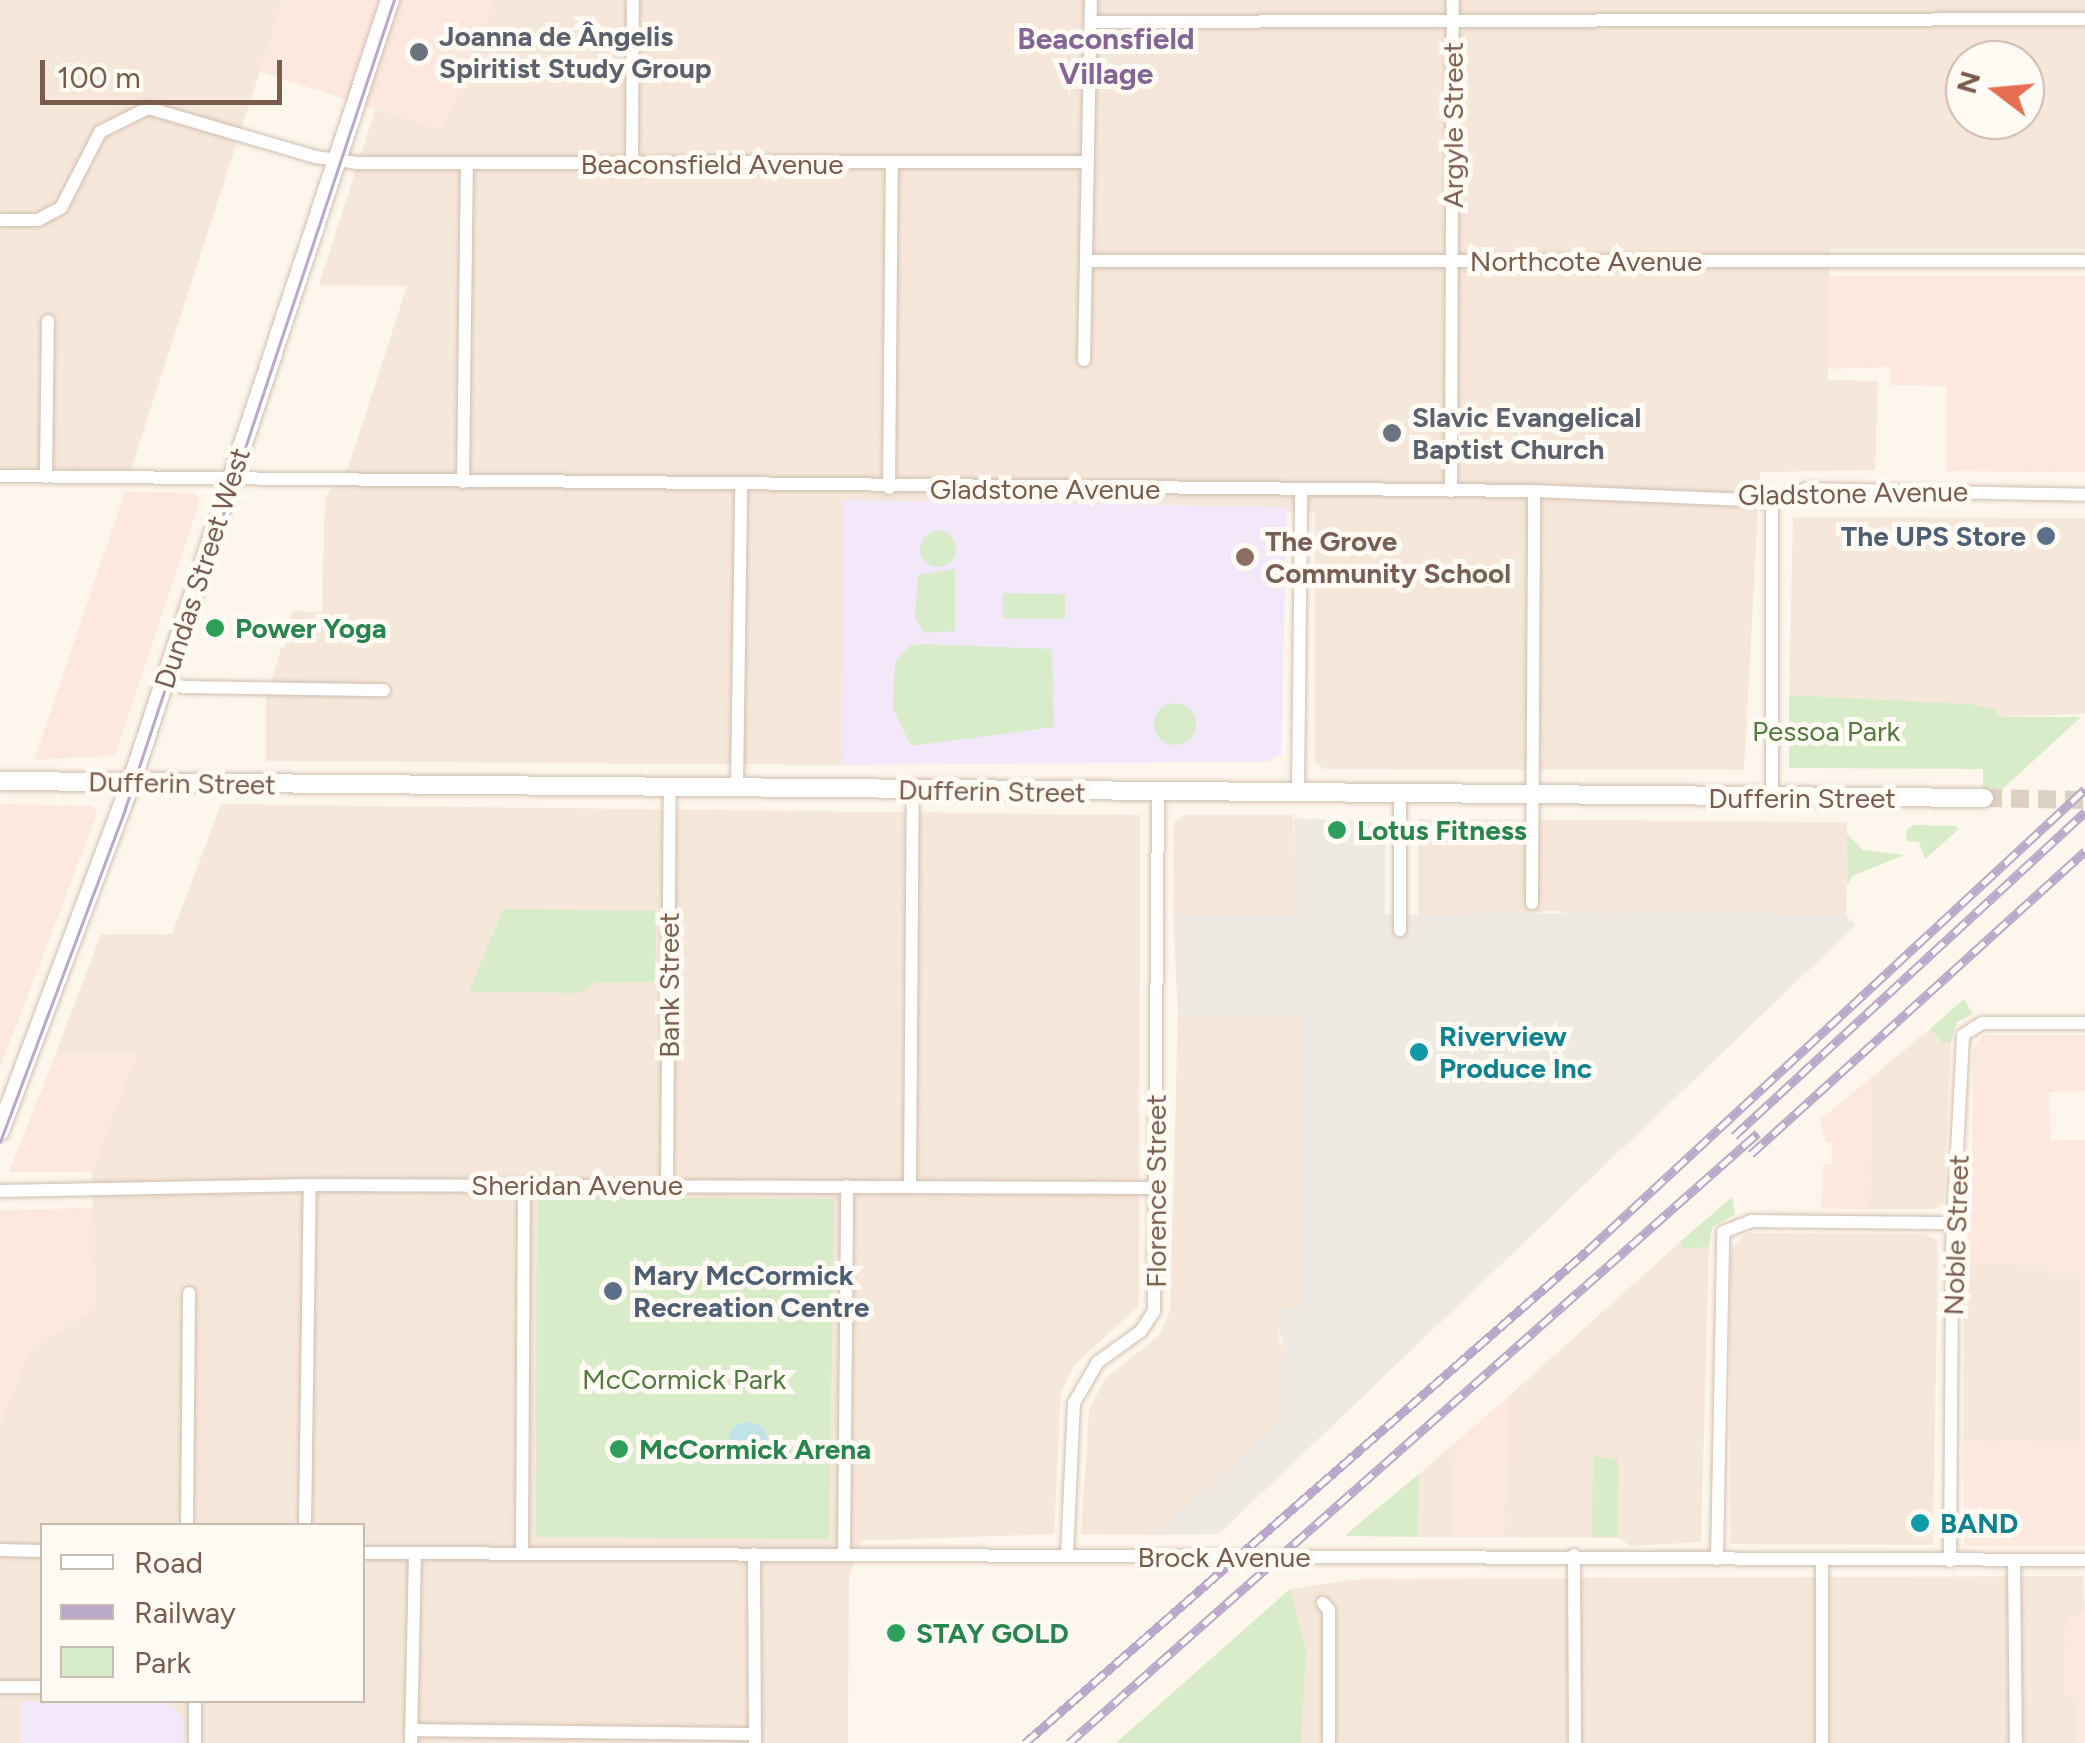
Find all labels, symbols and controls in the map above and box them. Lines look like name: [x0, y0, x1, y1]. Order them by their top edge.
place label: Joanna de Ângelis Spiritist Study Group: [439, 19, 712, 85]
district label: Beaconsfield Village: [1017, 21, 1195, 92]
scale bar: [45, 40, 288, 102]
north arrow: [1945, 40, 2045, 140]
marker: Joanna de Ângelis Spiritist Study Group: [408, 41, 430, 63]
street label: Argyle Street: [1436, 42, 1470, 208]
text: 100 m: [57, 59, 141, 96]
text: N: [1949, 67, 1987, 97]
street label: Beaconsfield Avenue: [580, 147, 844, 181]
street label: Northcote Avenue: [1470, 244, 1702, 278]
place label: Slavic Evangelical Baptist Church: [1412, 400, 1641, 466]
marker: Slavic Evangelical Baptist Church: [1381, 422, 1403, 444]
street label: Dundas Street West: [147, 443, 257, 693]
street label: Gladstone Avenue: [930, 472, 1160, 506]
street label: Gladstone Avenue: [1738, 474, 1968, 512]
place label: The UPS Store: [1841, 519, 2026, 553]
place label: The Grove Community School: [1265, 524, 1511, 590]
marker: The UPS Store: [2035, 525, 2057, 547]
marker: The Grove Community School: [1234, 546, 1256, 568]
place label: Power Yoga: [235, 611, 387, 645]
marker: Power Yoga: [204, 617, 226, 639]
park label: Pessoa Park: [1752, 714, 1900, 748]
street label: Dufferin Street: [88, 765, 276, 801]
street label: Dufferin Street: [898, 773, 1086, 809]
street label: Dufferin Street: [1708, 781, 1896, 815]
place label: Lotus Fitness: [1357, 813, 1527, 847]
marker: Lotus Fitness: [1326, 819, 1348, 841]
street label: Bank Street: [652, 912, 686, 1058]
place label: Riverview Produce Inc: [1439, 1019, 1592, 1085]
marker: Riverview Produce Inc: [1408, 1041, 1430, 1063]
street label: Florence Street: [1139, 1094, 1173, 1288]
street label: Noble Street: [1936, 1154, 1976, 1316]
street label: Sheridan Avenue: [471, 1168, 683, 1202]
place label: Mary McCormick Recreation Centre: [633, 1258, 869, 1324]
marker: Mary McCormick Recreation Centre: [602, 1280, 624, 1302]
park label: McCormick Park: [582, 1362, 786, 1396]
place label: McCormick Arena: [639, 1432, 871, 1466]
marker: McCormick Arena: [608, 1438, 630, 1460]
place label: BAND: [1940, 1506, 2018, 1540]
marker: BAND: [1909, 1512, 1931, 1534]
legend: [40, 1523, 365, 1703]
street label: Brock Avenue: [1137, 1540, 1311, 1574]
text: Road: [134, 1544, 203, 1581]
text: Railway: [134, 1594, 236, 1631]
place label: STAY GOLD: [916, 1616, 1069, 1650]
marker: STAY GOLD: [885, 1622, 907, 1644]
text: Park: [134, 1644, 191, 1681]

